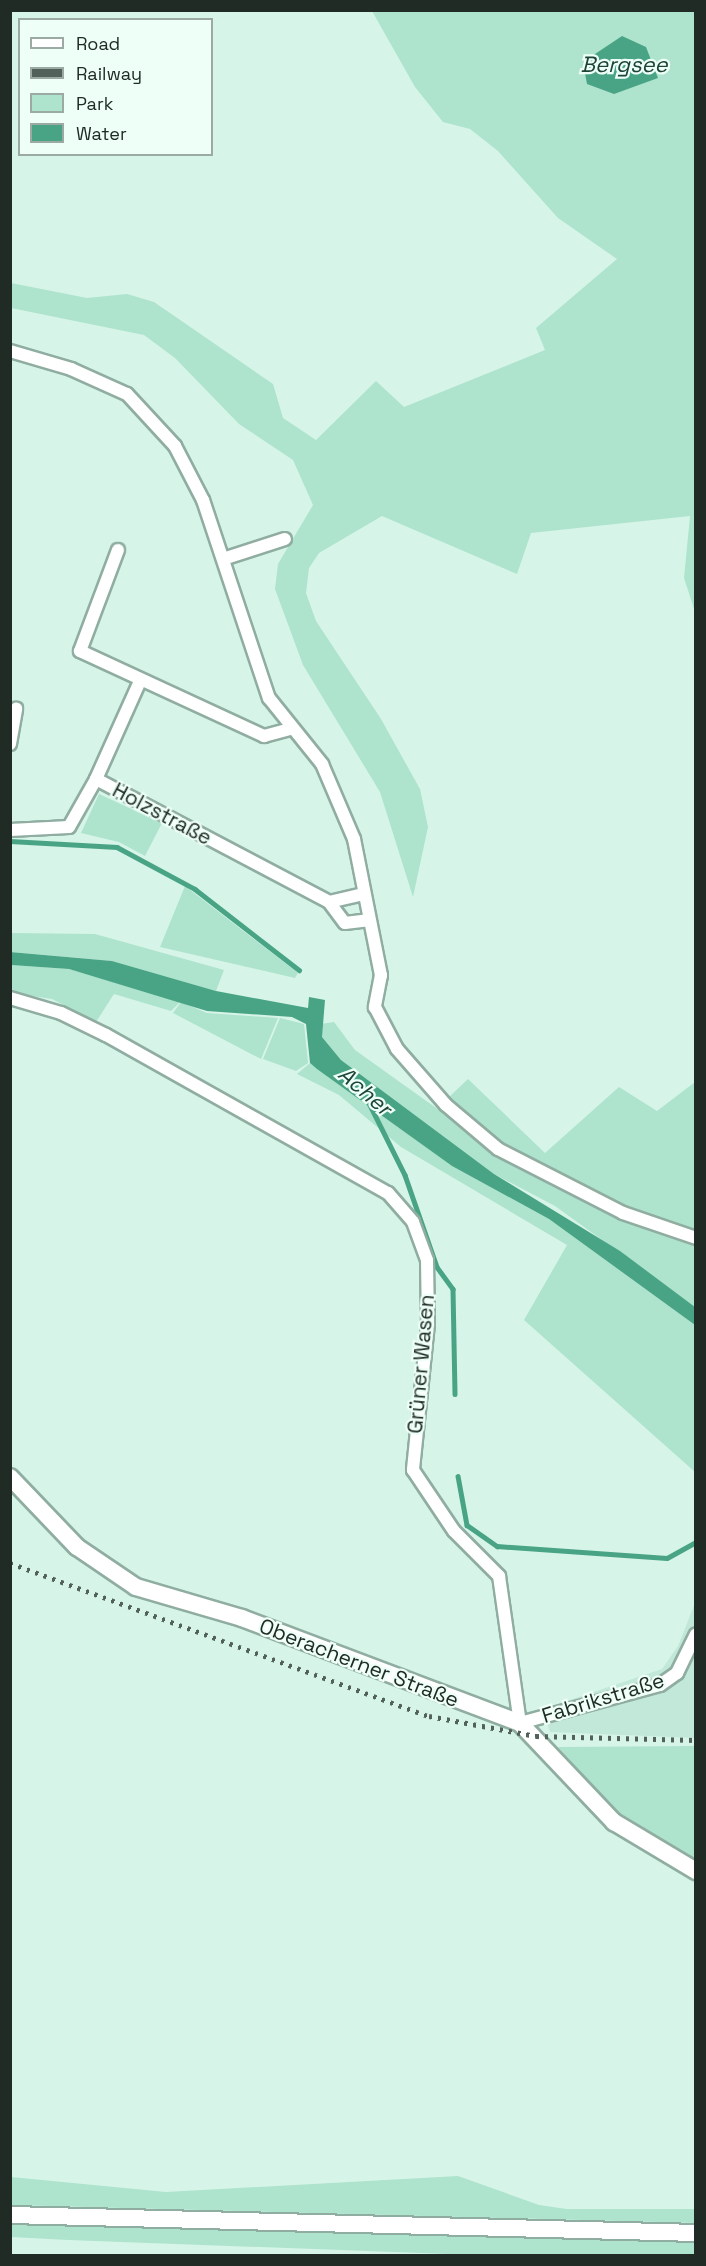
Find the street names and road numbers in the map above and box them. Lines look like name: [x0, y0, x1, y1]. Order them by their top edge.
street label: Holzstraße: [108, 777, 216, 851]
street label: Grüner Wasen: [402, 1293, 440, 1435]
street label: Oberacherner Straße: [256, 1613, 462, 1713]
street label: Fabrikstraße: [539, 1667, 667, 1729]

